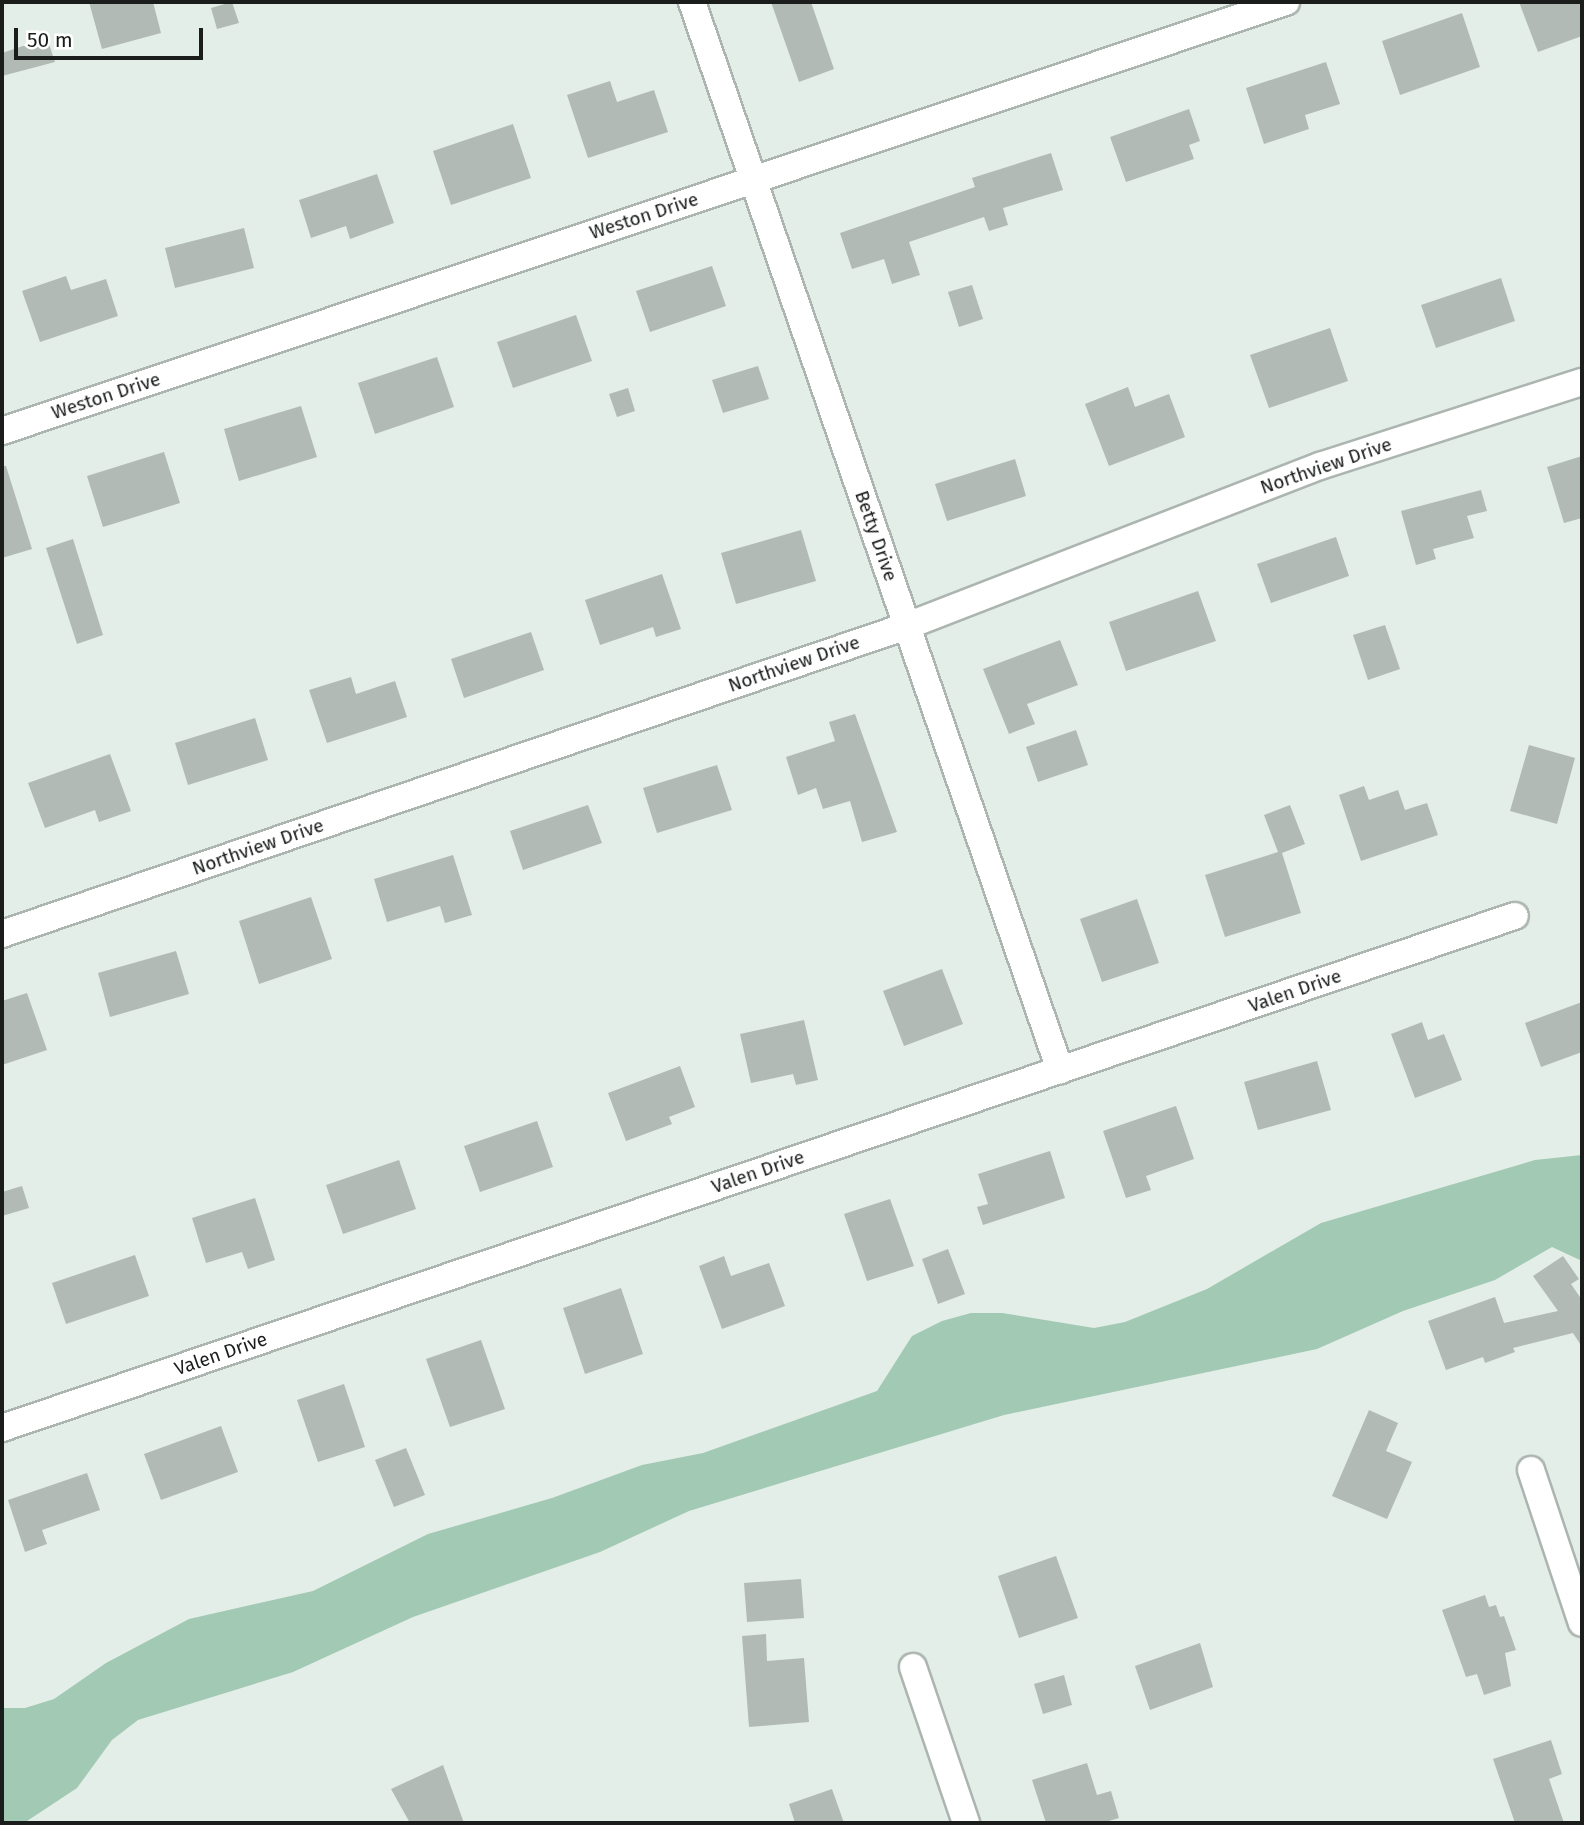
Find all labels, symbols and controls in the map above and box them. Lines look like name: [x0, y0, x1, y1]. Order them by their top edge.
scale bar: [18, 14, 206, 58]
text: 50 m: [27, 27, 73, 53]
street label: Weston Drive: [587, 188, 701, 244]
street label: Weston Drive: [49, 368, 163, 424]
street label: Northview Drive: [1257, 433, 1395, 499]
street label: Betty Drive: [850, 488, 902, 584]
street label: Northview Drive: [725, 631, 863, 697]
street label: Northview Drive: [189, 814, 327, 880]
street label: Valen Drive: [1246, 965, 1344, 1017]
street label: Valen Drive: [709, 1146, 807, 1198]
street label: Valen Drive: [172, 1328, 270, 1380]

